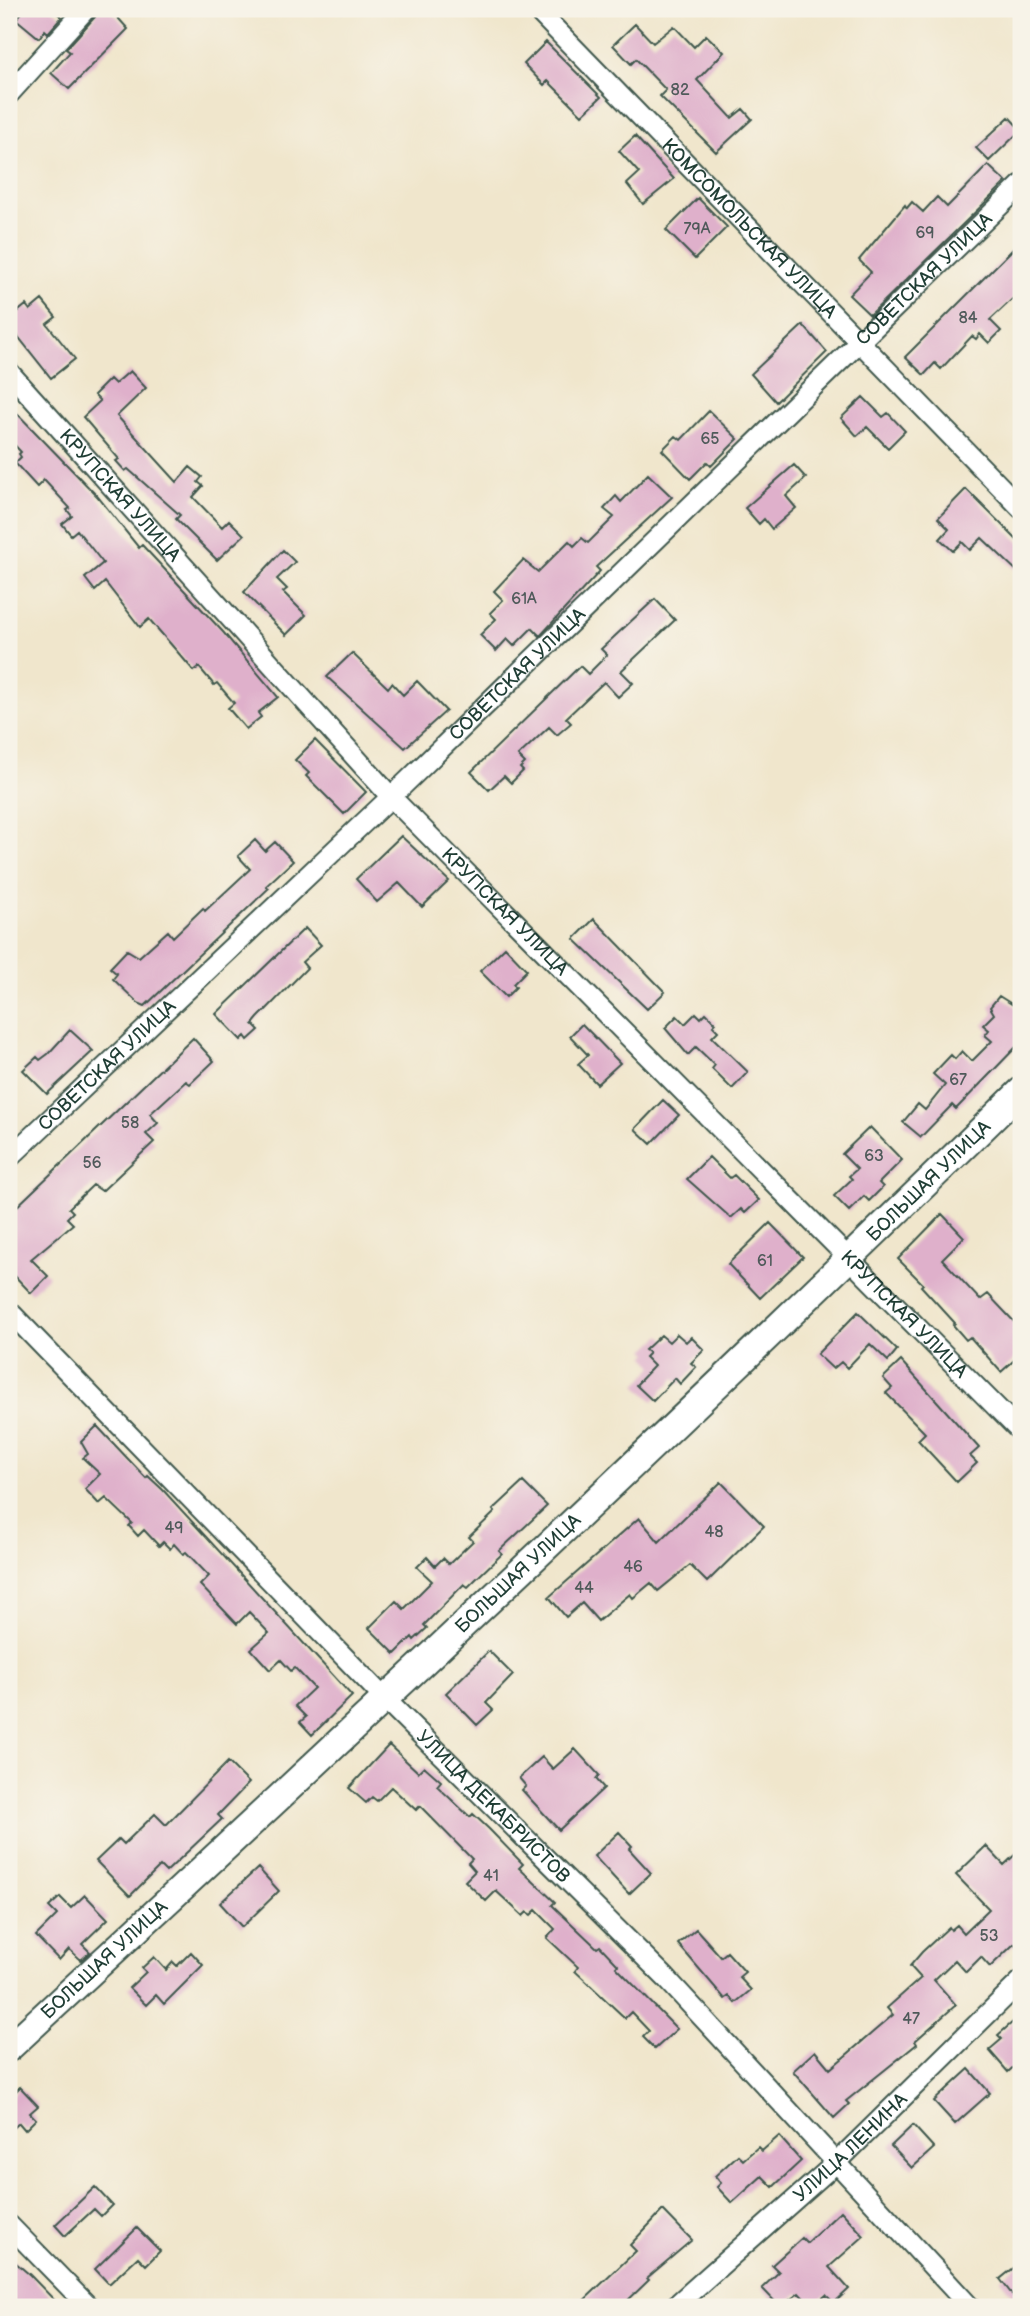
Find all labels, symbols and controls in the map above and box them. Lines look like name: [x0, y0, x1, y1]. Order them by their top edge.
house number: 82: [671, 81, 690, 100]
street label: КОМСОМОЛЬСКАЯ УЛИЦА: [657, 134, 842, 323]
street label: СОВЕТСКАЯ УЛИЦА: [851, 207, 997, 350]
house number: 79А: [684, 220, 711, 239]
house number: 69: [915, 224, 935, 243]
house number: 84: [958, 309, 978, 328]
street label: КРУПСКАЯ УЛИЦА: [54, 424, 186, 567]
house number: 65: [701, 430, 719, 449]
house number: 61А: [511, 590, 537, 609]
street label: СОВЕТСКАЯ УЛИЦА: [445, 602, 591, 745]
street label: КРУПСКАЯ УЛИЦА: [437, 843, 573, 981]
street label: СОВЕТСКАЯ УЛИЦА: [33, 994, 181, 1136]
house number: 67: [949, 1071, 967, 1090]
house number: 58: [121, 1114, 139, 1133]
street label: БОЛЬШАЯ УЛИЦА: [862, 1115, 996, 1246]
house number: 63: [864, 1147, 884, 1166]
house number: 56: [83, 1154, 102, 1173]
street label: КРУПСКАЯ УЛИЦА: [836, 1246, 973, 1383]
house number: 61: [757, 1252, 773, 1271]
street label: БОЛЬШАЯ УЛИЦА: [451, 1508, 586, 1638]
house number: 49: [164, 1519, 184, 1538]
house number: 48: [704, 1523, 724, 1542]
house number: 46: [623, 1558, 643, 1577]
house number: 44: [574, 1579, 594, 1598]
street label: УЛИЦА ДЕКАБРИСТОВ: [412, 1725, 575, 1888]
house number: 41: [483, 1867, 499, 1886]
street label: БОЛЬШАЯ УЛИЦА: [36, 1895, 173, 2024]
house number: 53: [979, 1927, 999, 1946]
house number: 47: [902, 2010, 920, 2029]
street label: УЛИЦА ЛЕНИНА: [789, 2088, 912, 2207]

